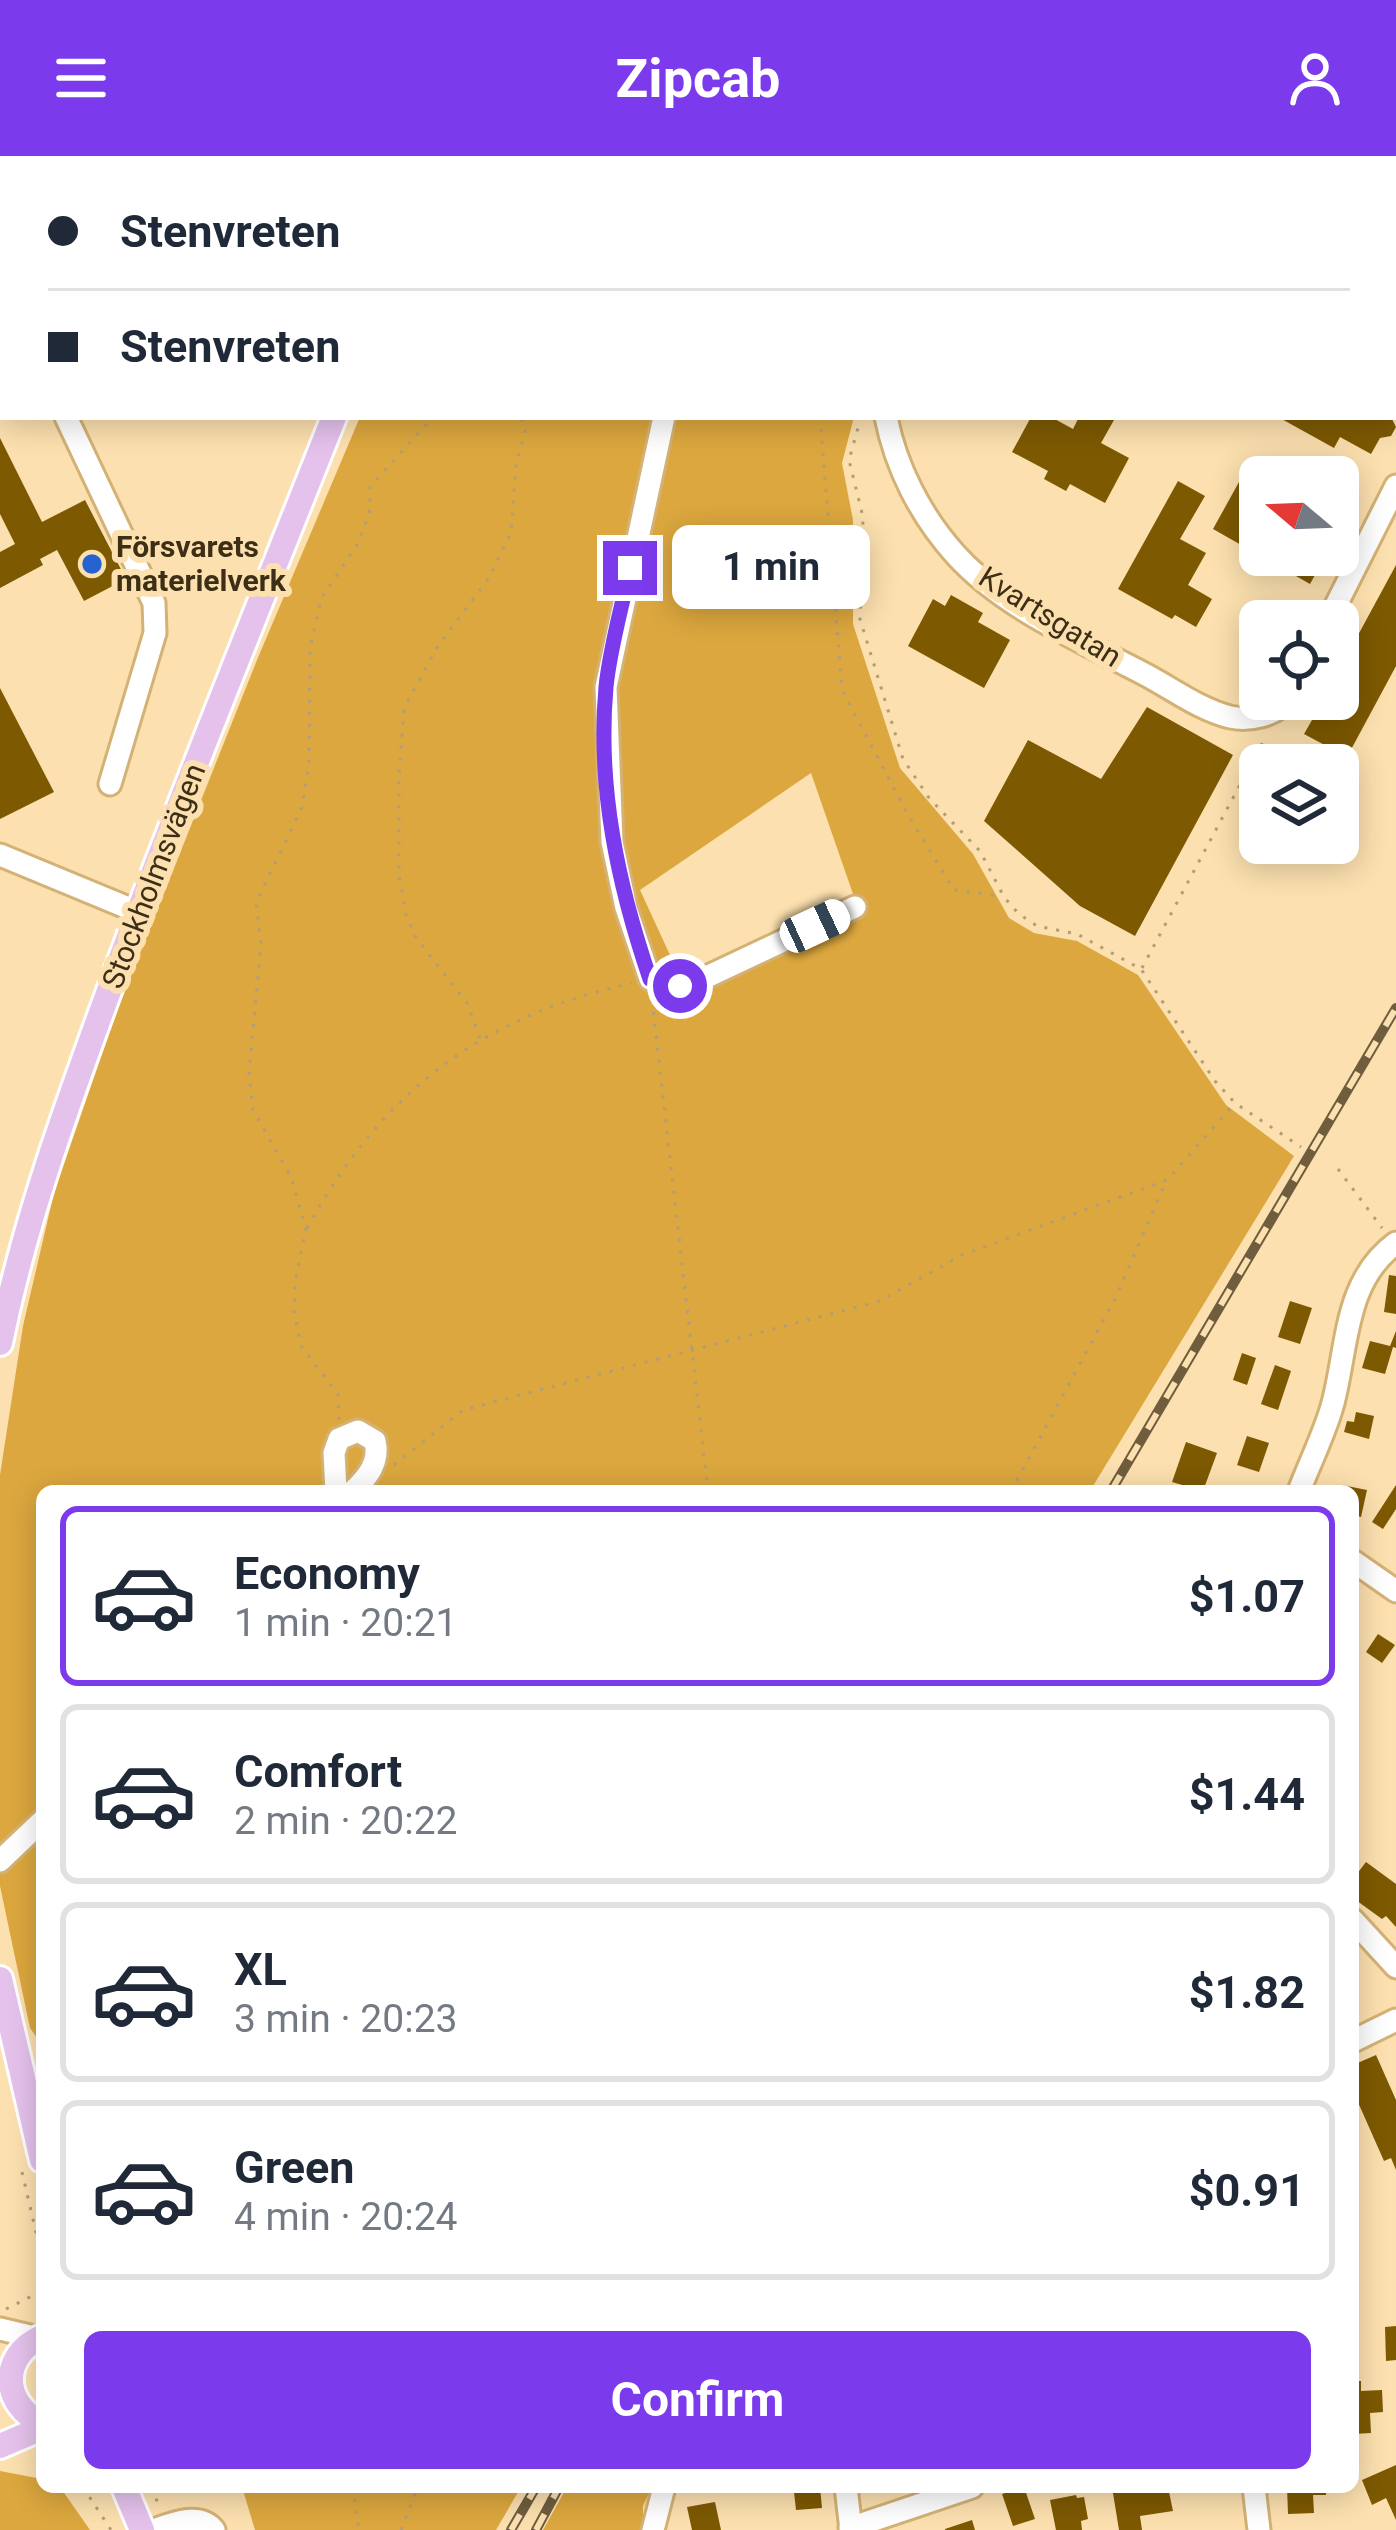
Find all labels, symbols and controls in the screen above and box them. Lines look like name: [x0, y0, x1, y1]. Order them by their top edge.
icon: menu: [48, 45, 114, 111]
icon: person: [1282, 45, 1348, 111]
text: Zipcab: [616, 47, 780, 110]
text: Stenvreten: [120, 205, 340, 258]
text: Stenvreten: [120, 320, 340, 373]
north arrow: [1239, 456, 1359, 576]
map controls: [1239, 456, 1359, 864]
callout: 1 min: [672, 526, 870, 610]
place label: Försvarets materielverk: [116, 529, 287, 598]
route end: [603, 541, 657, 595]
text: 1 min: [722, 544, 820, 590]
marker: Försvarets materielverk: [79, 551, 105, 577]
street label: Kvartsgatan: [973, 559, 1128, 674]
button: locate: [1239, 600, 1359, 720]
button: layers: [1239, 744, 1359, 864]
street label: Stockholmsvägen: [95, 758, 213, 993]
car: [775, 894, 855, 958]
route start: [653, 959, 707, 1013]
icon: car: [90, 1542, 198, 1650]
text: Economy: [234, 1547, 420, 1600]
text: $1.07: [1189, 1570, 1305, 1623]
text: 1 min · 20:21: [234, 1600, 457, 1646]
icon: car: [90, 1740, 198, 1848]
text: Comfort: [234, 1745, 402, 1798]
text: $1.44: [1189, 1768, 1305, 1821]
text: 2 min · 20:22: [234, 1798, 457, 1844]
icon: car: [90, 1938, 198, 2046]
text: XL: [234, 1943, 287, 1996]
text: $1.82: [1189, 1966, 1305, 2019]
text: 3 min · 20:23: [234, 1996, 457, 2042]
icon: car: [90, 2136, 198, 2244]
text: Green: [234, 2141, 355, 2194]
text: $0.91: [1189, 2164, 1305, 2217]
text: 4 min · 20:24: [234, 2194, 457, 2240]
button: Confirm: [84, 2331, 1311, 2469]

